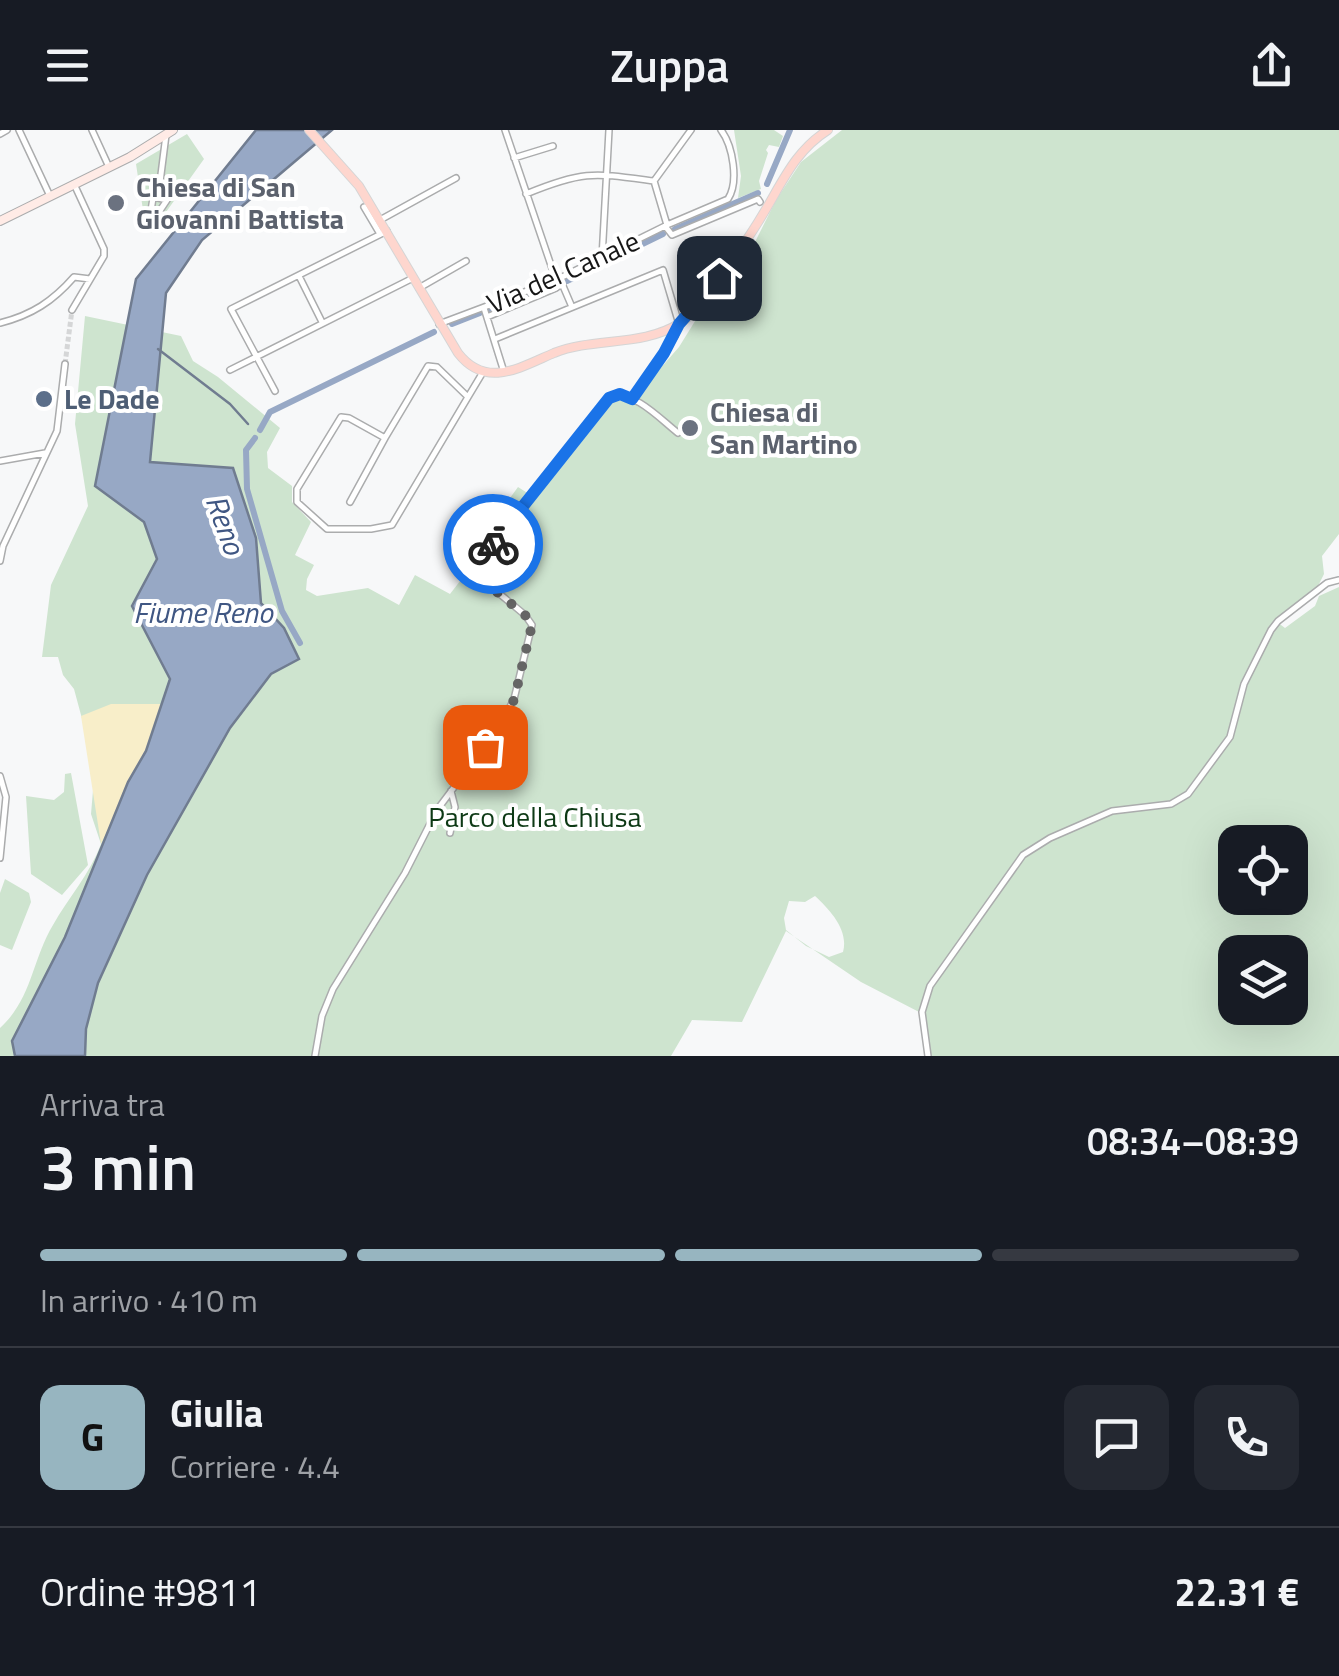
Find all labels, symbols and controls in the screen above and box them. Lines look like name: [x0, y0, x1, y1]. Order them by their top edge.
text: Zuppa: [610, 31, 729, 99]
icon: menu: [40, 38, 95, 93]
icon: share: [1244, 38, 1299, 93]
place label: Chiesa di San Giovanni Battista: [136, 165, 344, 240]
marker: Chiesa di San Giovanni Battista: [105, 192, 127, 214]
street label: Via del Canale: [480, 219, 646, 324]
pin: [677, 236, 762, 321]
icon: home: [692, 251, 747, 306]
place label: Le Dade: [64, 377, 159, 420]
marker: Le Dade: [33, 388, 55, 410]
place label: Chiesa di San Martino: [710, 390, 858, 465]
marker: Chiesa di San Martino: [679, 417, 701, 439]
water label: Reno: [194, 488, 258, 562]
courier: [443, 494, 543, 594]
icon: bike: [466, 517, 521, 572]
water label: Fiume Reno: [133, 589, 274, 635]
pin: [443, 705, 528, 790]
icon: bag: [458, 720, 513, 775]
park label: Parco della Chiusa: [428, 795, 642, 838]
map controls: [1218, 825, 1308, 1025]
button: locate: [1218, 825, 1308, 915]
button: layers: [1218, 935, 1308, 1025]
text: Arriva tra: [40, 1080, 165, 1128]
text: 08:34–08:39: [1087, 1112, 1299, 1170]
text: 3 min: [40, 1116, 196, 1215]
text: In arrivo · 410 m: [40, 1276, 258, 1324]
text: Giulia: [170, 1384, 264, 1442]
button: chat: [1064, 1385, 1169, 1490]
button: phone: [1194, 1385, 1299, 1490]
text: G: [81, 1408, 104, 1466]
text: Corriere · 4.4: [170, 1442, 340, 1490]
text: Ordine #9811: [40, 1563, 261, 1621]
text: 22.31 €: [1175, 1563, 1299, 1621]

